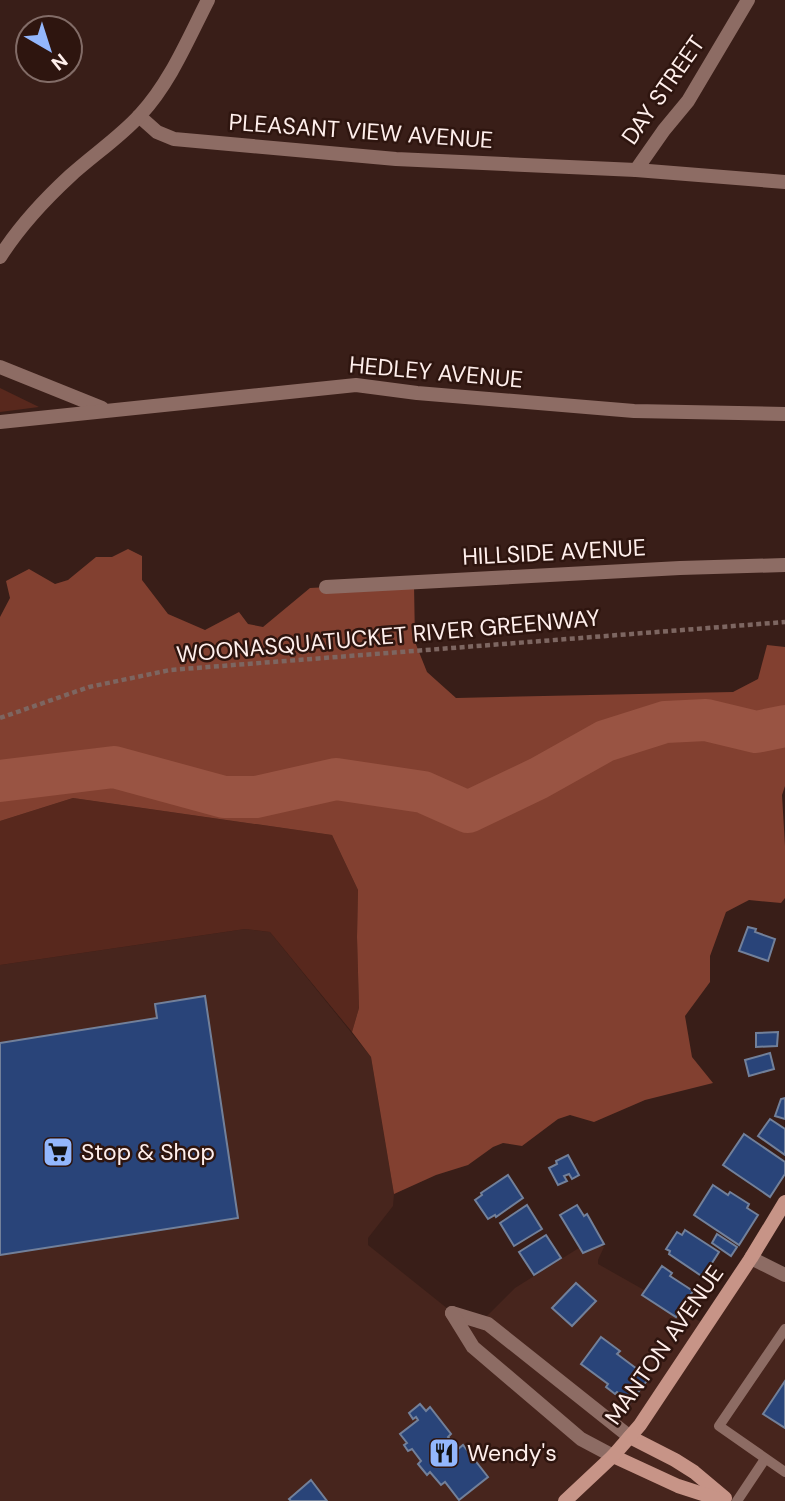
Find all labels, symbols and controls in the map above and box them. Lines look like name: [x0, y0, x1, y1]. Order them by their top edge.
north arrow: [14, 14, 84, 84]
street label: DAY STREET: [615, 30, 712, 150]
text: N: [46, 48, 73, 76]
street label: PLEASANT VIEW AVENUE: [228, 107, 494, 155]
street label: HEDLEY AVENUE: [348, 349, 524, 395]
street label: HILLSIDE AVENUE: [462, 532, 646, 572]
street label: WOONASQUATUCKET RIVER GREENWAY: [175, 603, 601, 669]
supermarket icon: Stop & Shop: [41, 1135, 75, 1169]
place label: Stop & Shop: [81, 1137, 215, 1167]
street label: MANTON AVENUE: [598, 1259, 730, 1431]
restaurant icon: Wendy's: [427, 1436, 461, 1470]
place label: Wendy's: [467, 1438, 557, 1468]

